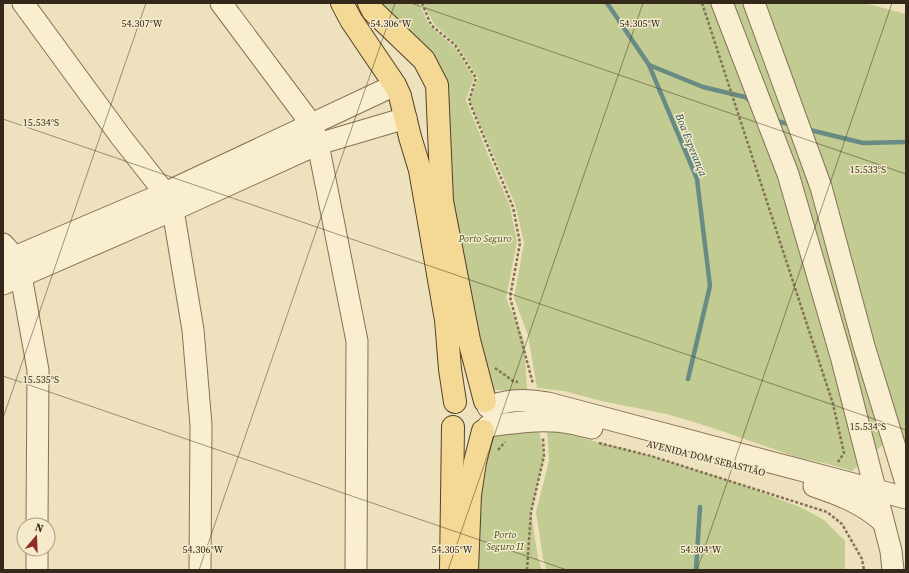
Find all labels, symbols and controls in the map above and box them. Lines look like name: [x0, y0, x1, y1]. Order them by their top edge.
text: 54.307°W: [122, 17, 163, 30]
text: 54.306°W: [371, 17, 412, 30]
text: 54.305°W: [620, 17, 661, 30]
water label: Boa Esperança: [671, 110, 711, 179]
text: 15.534°S: [23, 116, 59, 129]
text: 15.533°S: [850, 163, 886, 176]
park label: Porto Seguro: [457, 232, 512, 245]
text: 15.535°S: [23, 373, 59, 386]
text: 15.534°S: [850, 420, 886, 433]
street label: AVENIDA DOM SEBASTIÃO: [645, 437, 767, 479]
north arrow: [16, 517, 56, 557]
text: N: [33, 520, 45, 536]
park label: Porto Seguro II: [486, 528, 524, 553]
text: 54.306°W: [183, 543, 224, 556]
text: 54.305°W: [432, 543, 473, 556]
text: 54.304°W: [681, 543, 722, 556]

